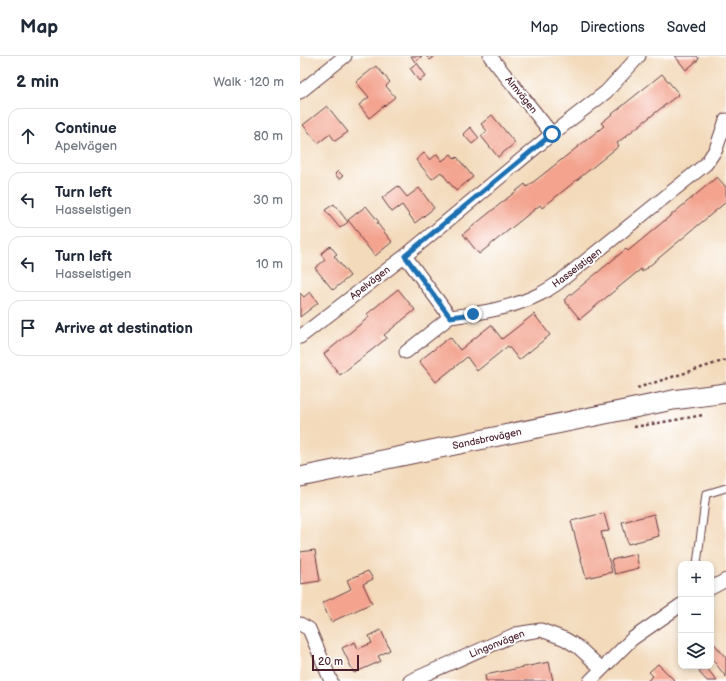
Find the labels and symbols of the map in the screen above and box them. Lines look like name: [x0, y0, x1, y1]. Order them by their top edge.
street label: Almvägen: [502, 74, 540, 116]
route start: [543, 125, 561, 143]
street label: Hasselstigen: [550, 245, 604, 290]
street label: Apelvägen: [347, 263, 393, 302]
route end: [464, 305, 482, 323]
street label: Sandsbrovägen: [451, 426, 523, 452]
street label: Lingonvägen: [468, 627, 527, 661]
scale bar: [312, 653, 359, 672]

